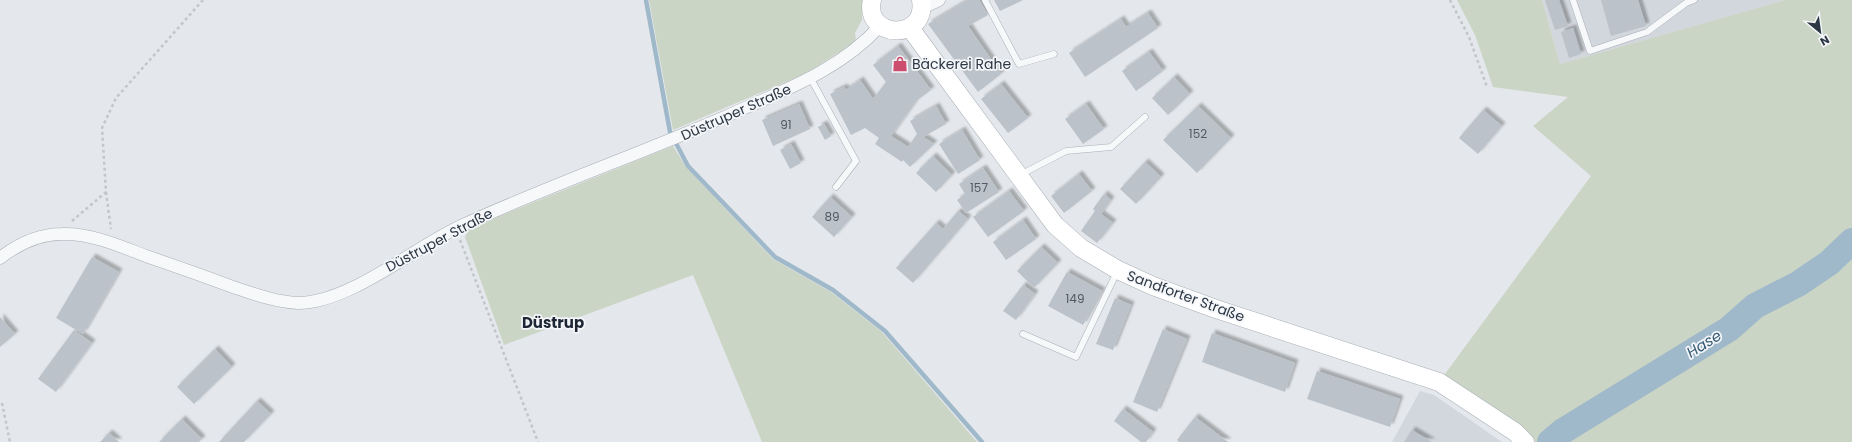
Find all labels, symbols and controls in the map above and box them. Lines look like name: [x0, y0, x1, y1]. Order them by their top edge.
north arrow: [1800, 12, 1840, 52]
text: N: [1817, 32, 1832, 50]
place label: Bäckerei Rahe: [912, 54, 1011, 74]
shop icon: Bäckerei Rahe: [891, 55, 909, 73]
street label: Düstruper Straße: [678, 79, 795, 145]
house number: 91: [780, 116, 792, 133]
house number: 152: [1189, 125, 1207, 142]
house number: 157: [970, 179, 988, 196]
street label: Düstruper Straße: [382, 203, 496, 277]
house number: 89: [824, 208, 840, 225]
street label: Sandforter Straße: [1124, 265, 1248, 327]
house number: 149: [1066, 290, 1084, 307]
district label: Düstrup: [522, 312, 584, 333]
water label: Hase: [1682, 325, 1725, 362]

